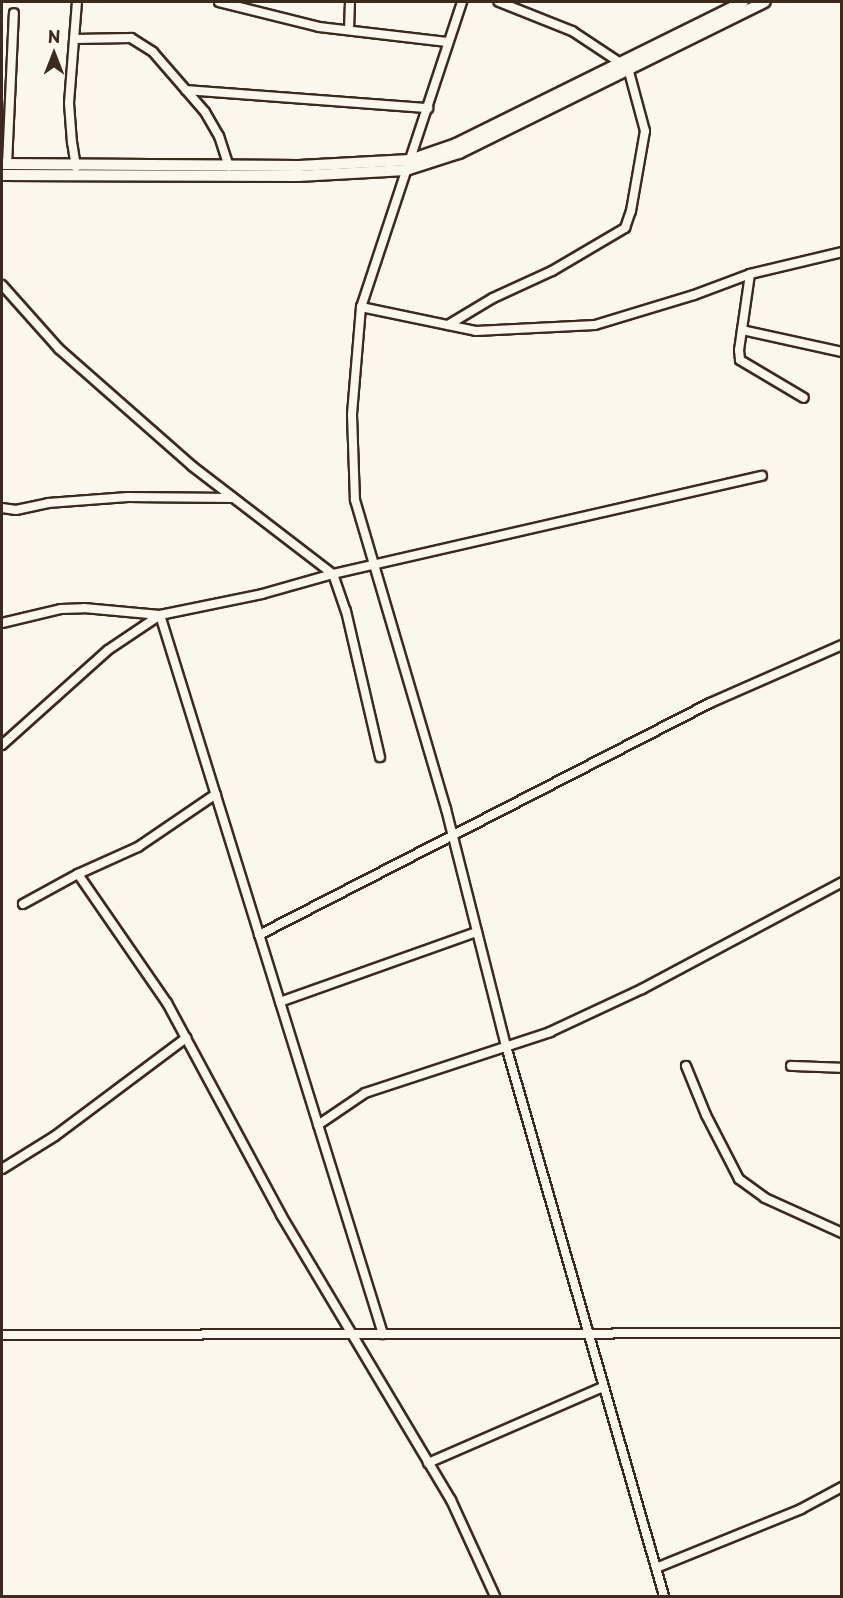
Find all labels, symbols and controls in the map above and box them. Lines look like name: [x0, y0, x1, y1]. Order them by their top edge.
north arrow: [24, 24, 84, 84]
text: N: [48, 24, 60, 48]

